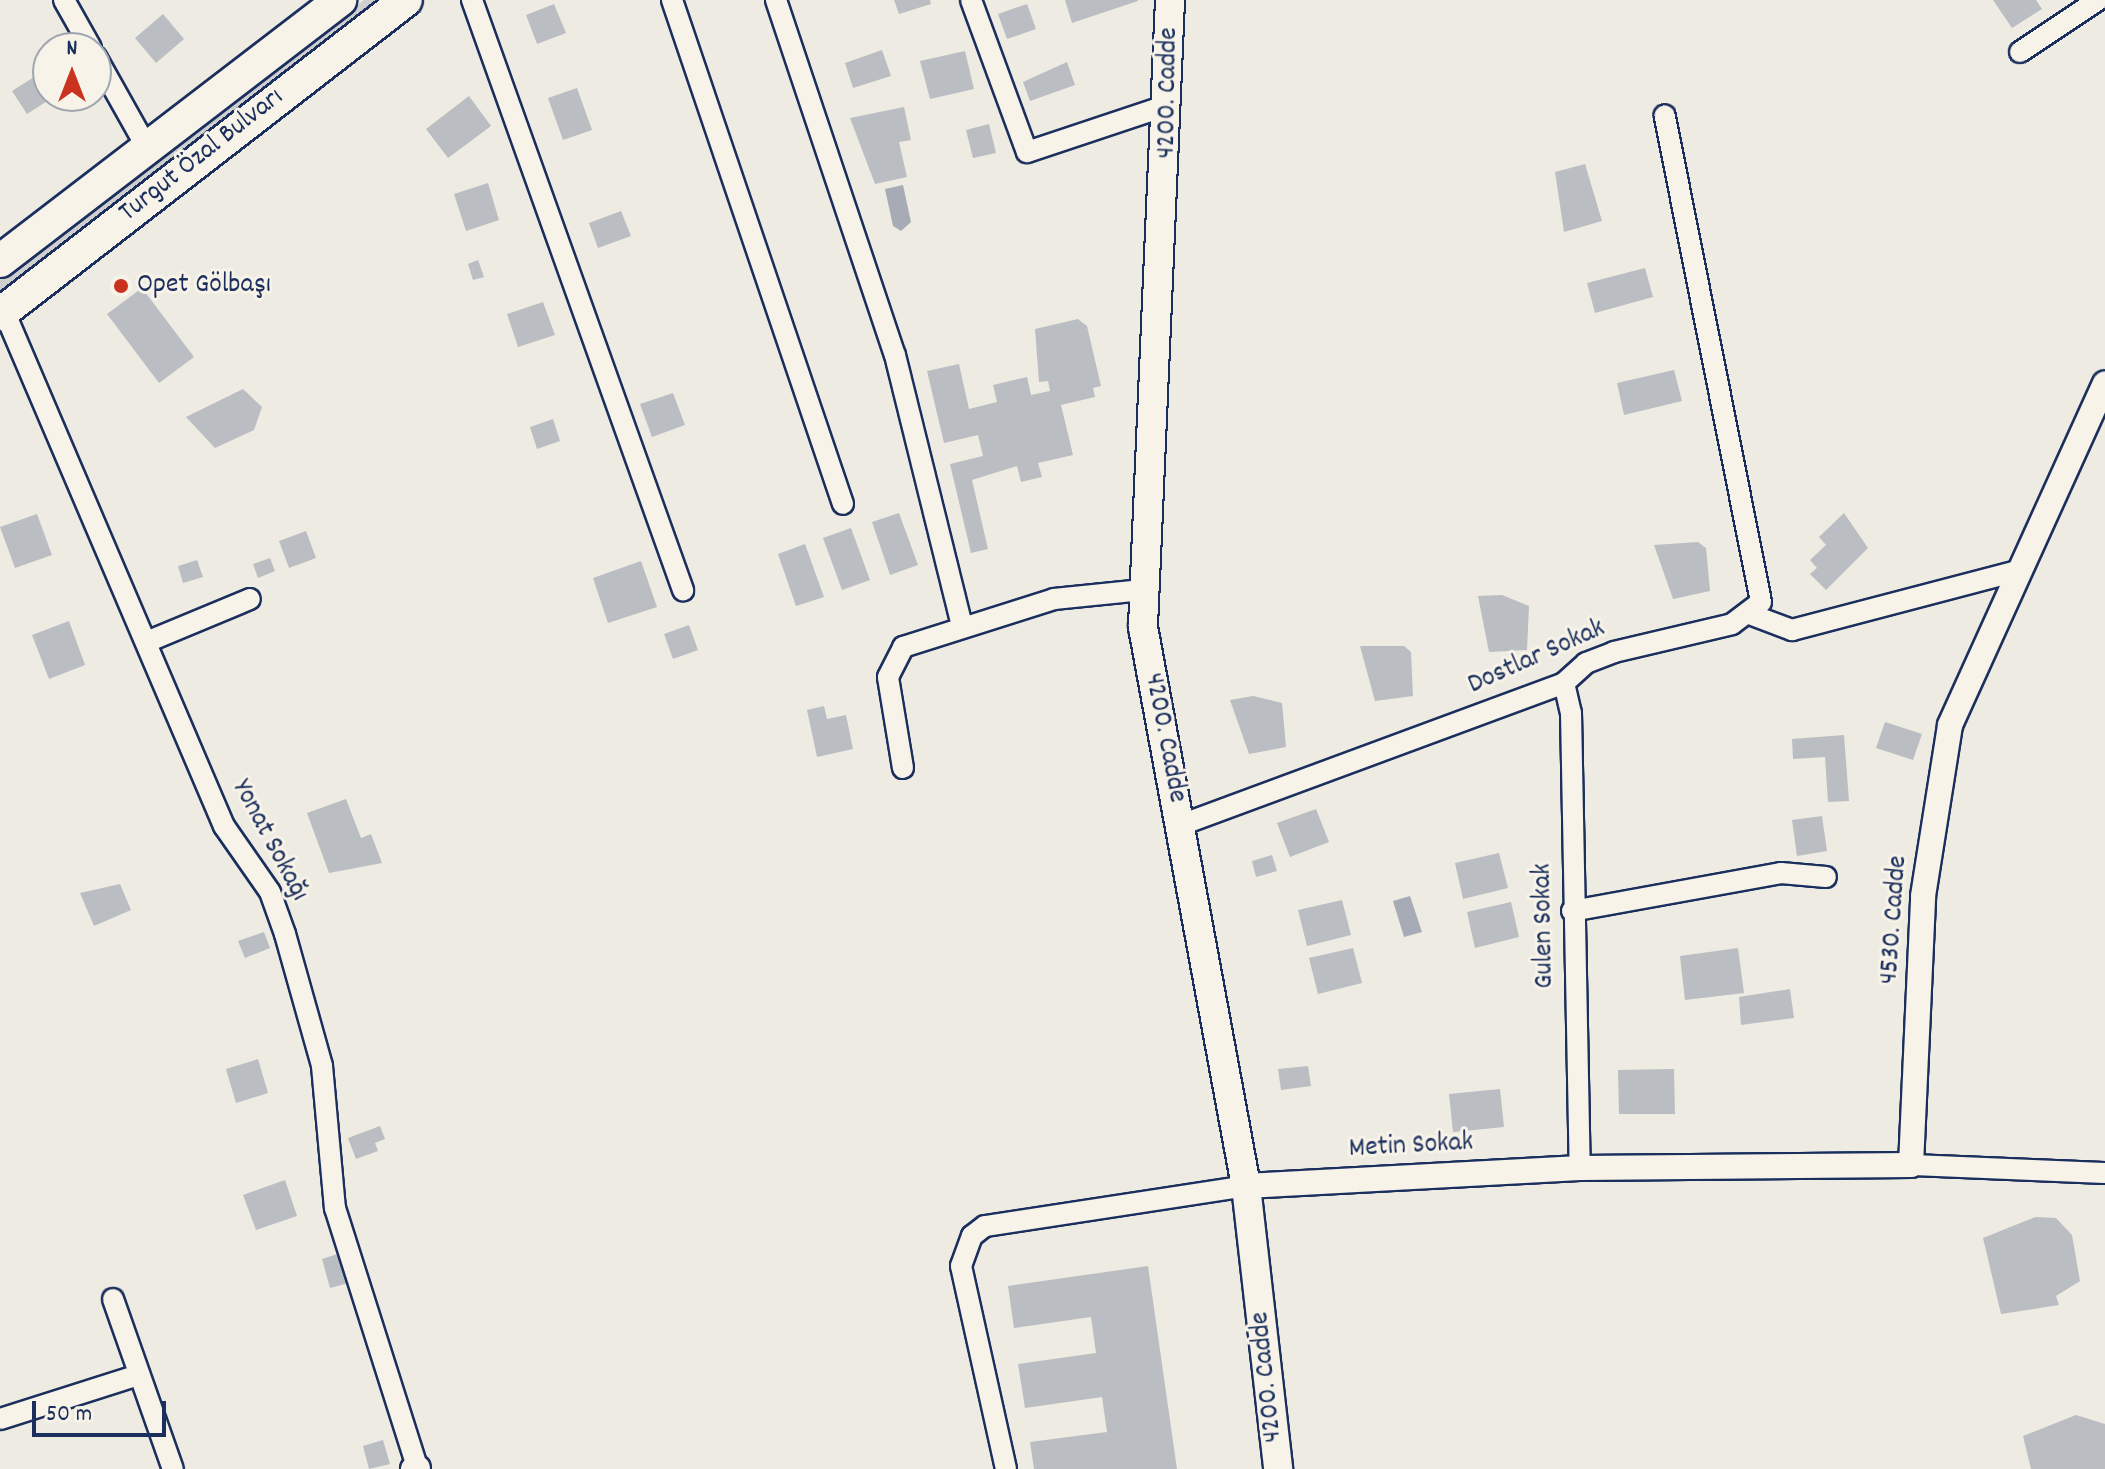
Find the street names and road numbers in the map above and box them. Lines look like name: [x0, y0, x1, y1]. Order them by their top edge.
street label: 4200. Cadde: [1151, 27, 1187, 159]
street label: Turgut Özal Bulvarı: [113, 81, 291, 231]
street label: Dostlar Sokak: [1463, 613, 1611, 703]
street label: 4200. Cadde: [1135, 671, 1193, 805]
street label: Yonat Sokağı: [223, 775, 315, 907]
street label: 4530. Cadde: [1874, 855, 1916, 985]
street label: Gulen Sokak: [1527, 863, 1563, 989]
street label: Metin Sokak: [1348, 1127, 1474, 1167]
street label: 4200. Cadde: [1244, 1310, 1292, 1444]

